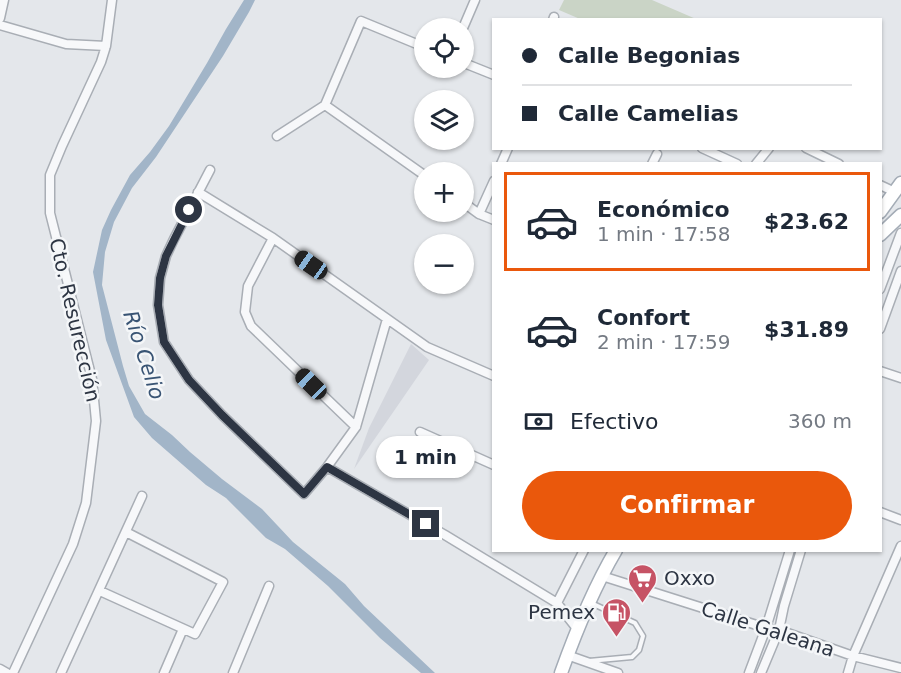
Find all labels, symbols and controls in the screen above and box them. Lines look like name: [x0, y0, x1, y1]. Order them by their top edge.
map controls: [414, 18, 474, 294]
button: locate: [414, 18, 474, 78]
text: Calle Begonias: [558, 43, 740, 68]
button: layers: [414, 90, 474, 150]
text: Calle Camelias: [558, 101, 739, 126]
button: +: [414, 162, 474, 222]
icon: car: [525, 195, 579, 249]
route start: [175, 196, 202, 223]
text: Económico: [597, 197, 730, 222]
text: $23.62: [764, 209, 849, 234]
text: 1 min · 17:58: [597, 222, 731, 246]
button: −: [414, 234, 474, 294]
street label: Cto. Resurección: [44, 236, 106, 404]
car: [291, 247, 331, 283]
icon: car: [525, 303, 579, 357]
text: Confort: [597, 305, 690, 330]
water label: Río Celio: [118, 308, 170, 402]
text: $31.89: [764, 317, 849, 342]
text: 2 min · 17:59: [597, 330, 731, 354]
car: [292, 365, 330, 403]
icon: cash: [522, 405, 555, 438]
text: Efectivo: [570, 409, 659, 434]
text: 360 m: [788, 409, 852, 433]
callout: 1 min: [376, 437, 476, 479]
text: 1 min: [394, 445, 457, 469]
button: Confirmar: [522, 471, 852, 540]
route end: [412, 510, 439, 537]
supermarket icon: Oxxo: [627, 562, 659, 604]
place label: Oxxo: [664, 566, 715, 590]
fuel station icon: Pemex: [600, 596, 632, 638]
street label: Calle Galeana: [698, 596, 838, 662]
place label: Pemex: [528, 600, 595, 624]

